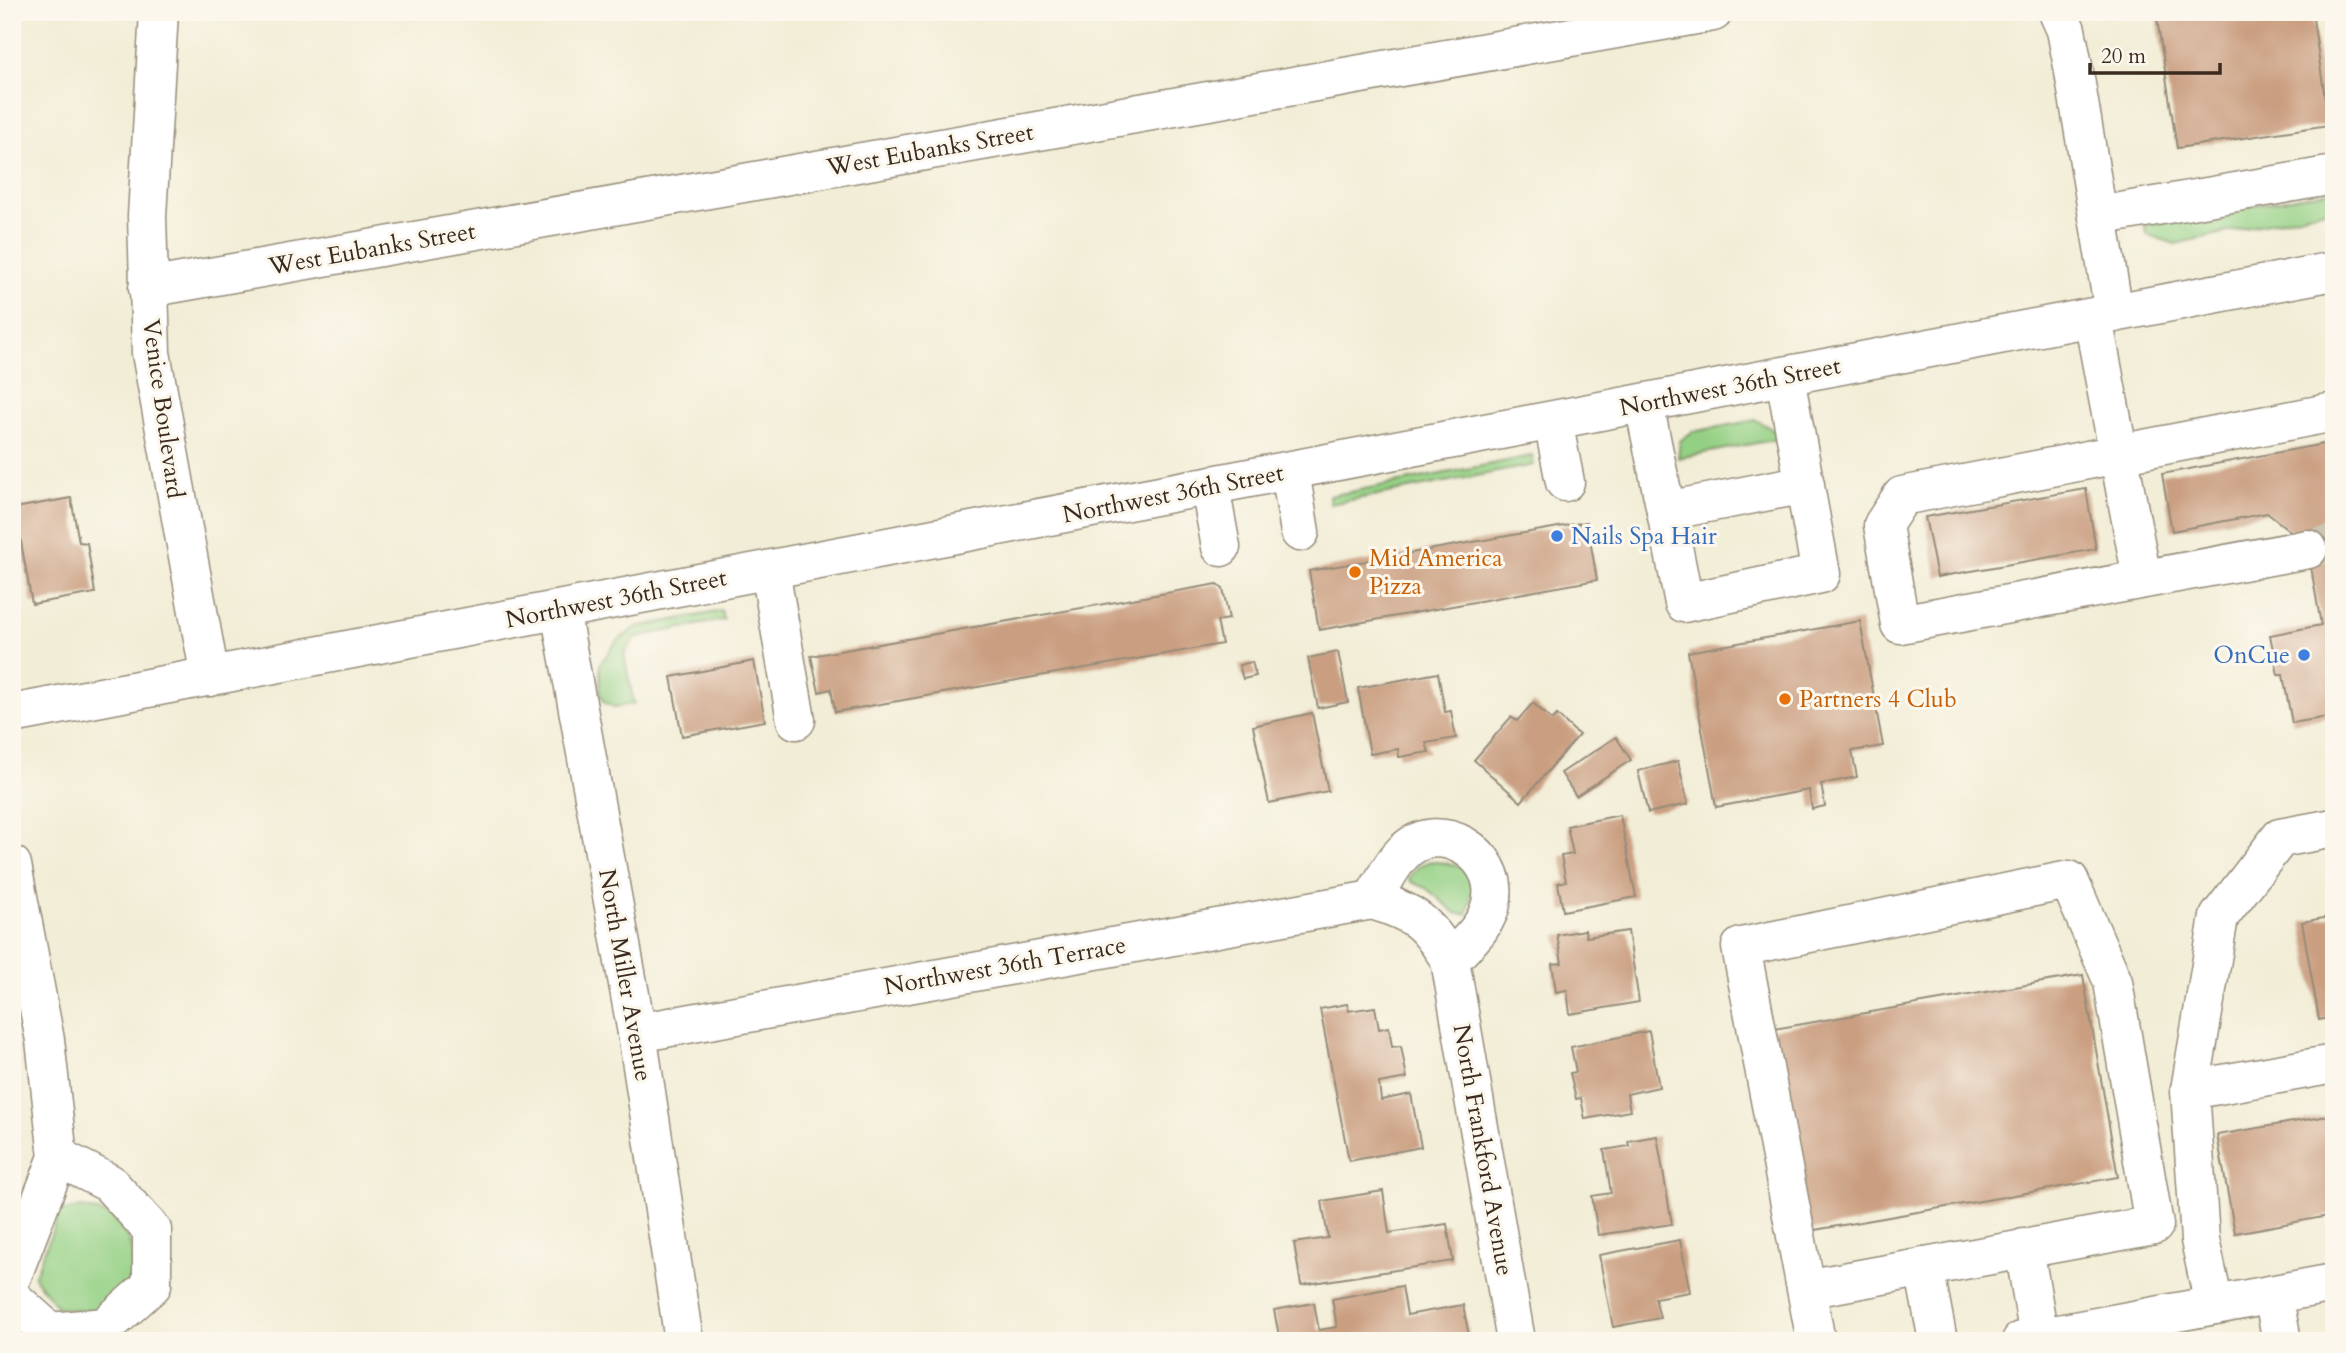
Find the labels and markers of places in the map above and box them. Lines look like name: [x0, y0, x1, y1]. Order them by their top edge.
place label: Nails Spa Hair: [1571, 520, 1717, 553]
marker: Nails Spa Hair: [1549, 528, 1565, 544]
place label: Mid America Pizza: [1369, 542, 1503, 603]
marker: Mid America Pizza: [1347, 564, 1363, 580]
place label: OnCue: [2213, 639, 2290, 672]
marker: OnCue: [2296, 647, 2312, 663]
place label: Partners 4 Club: [1799, 683, 1957, 716]
marker: Partners 4 Club: [1777, 691, 1793, 707]

